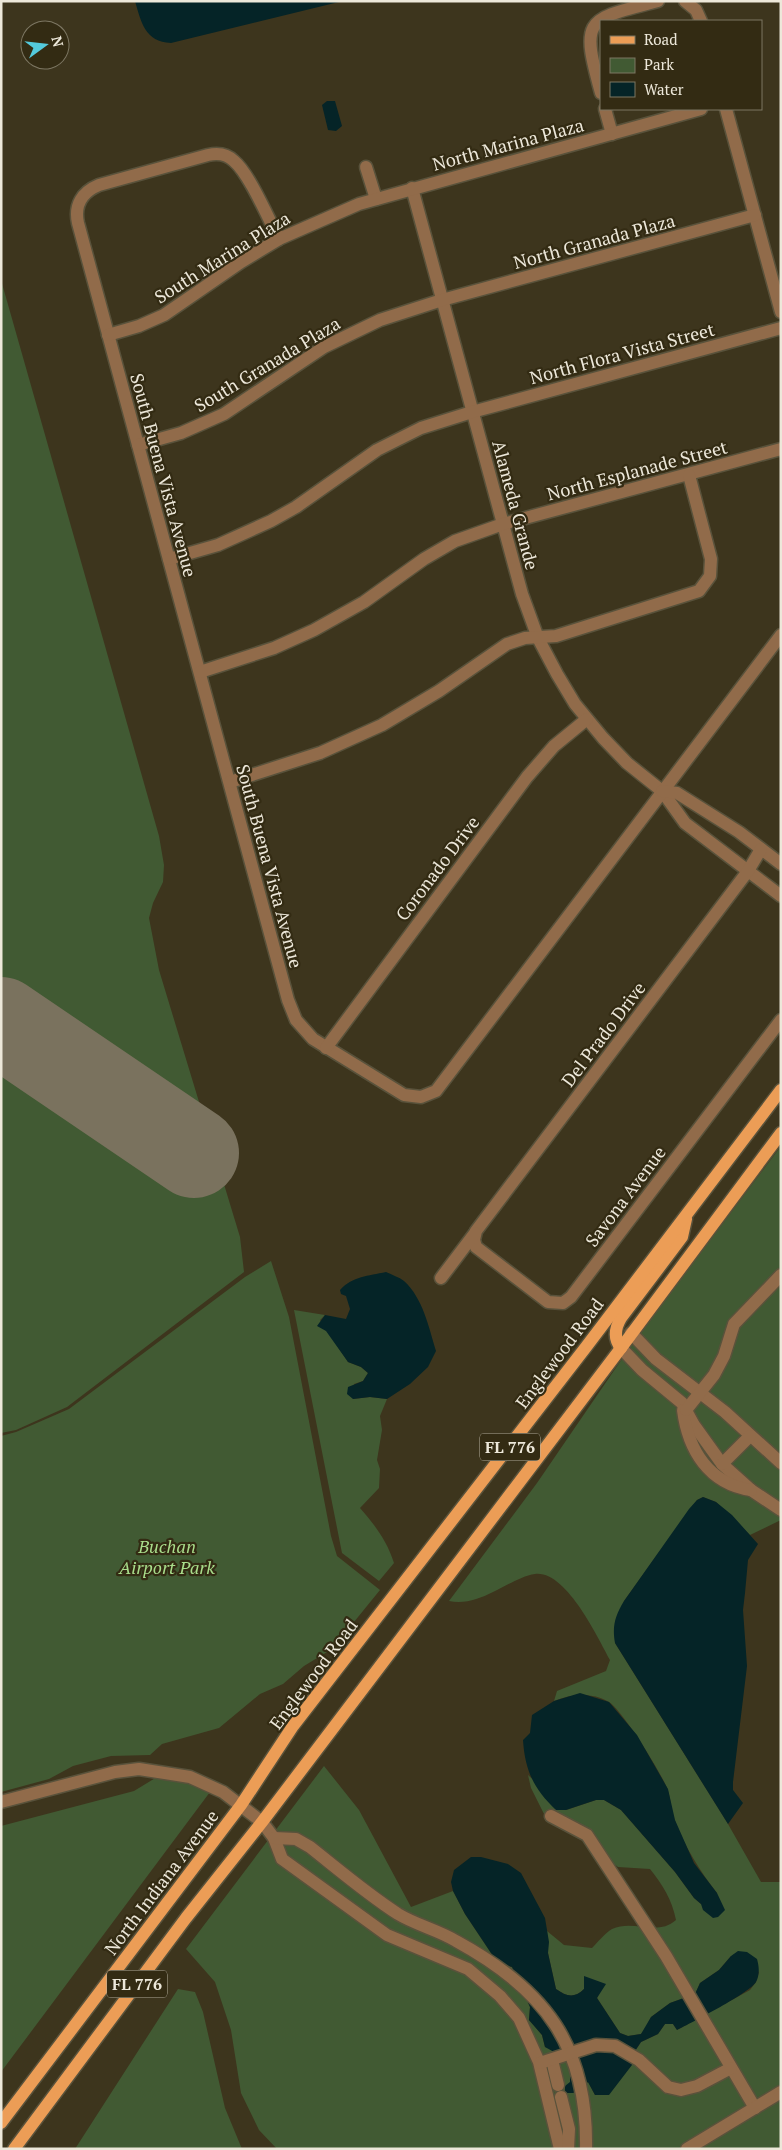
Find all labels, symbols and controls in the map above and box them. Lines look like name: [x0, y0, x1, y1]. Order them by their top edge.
north arrow: [20, 20, 70, 70]
legend: [600, 20, 762, 110]
text: Road: [644, 29, 677, 49]
text: N: [47, 34, 69, 49]
text: Park: [644, 54, 674, 74]
text: Water: [644, 79, 684, 99]
street label: North Marina Plaza: [430, 112, 586, 176]
street label: South Marina Plaza: [150, 206, 294, 308]
street label: North Granada Plaza: [511, 208, 677, 274]
street label: South Granada Plaza: [190, 311, 344, 417]
street label: North Flora Vista Street: [527, 317, 717, 389]
street label: South Buena Vista Avenue: [125, 371, 203, 579]
street label: North Esplanade Street: [544, 434, 730, 506]
street label: Alameda Grande: [487, 438, 545, 572]
street label: South Buena Vista Avenue: [231, 762, 309, 970]
street label: Coronado Drive: [390, 811, 484, 925]
street label: Del Prado Drive: [556, 977, 650, 1091]
street label: Savona Avenue: [579, 1141, 671, 1251]
street label: Englewood Road: [510, 1293, 608, 1413]
road number: FL 776: [480, 1434, 540, 1460]
park label: Buchan Airport Park: [118, 1534, 215, 1579]
street label: Englewood Road: [264, 1614, 362, 1734]
street label: North Indiana Avenue: [98, 1805, 224, 1959]
road number: FL 776: [107, 1970, 167, 1998]

